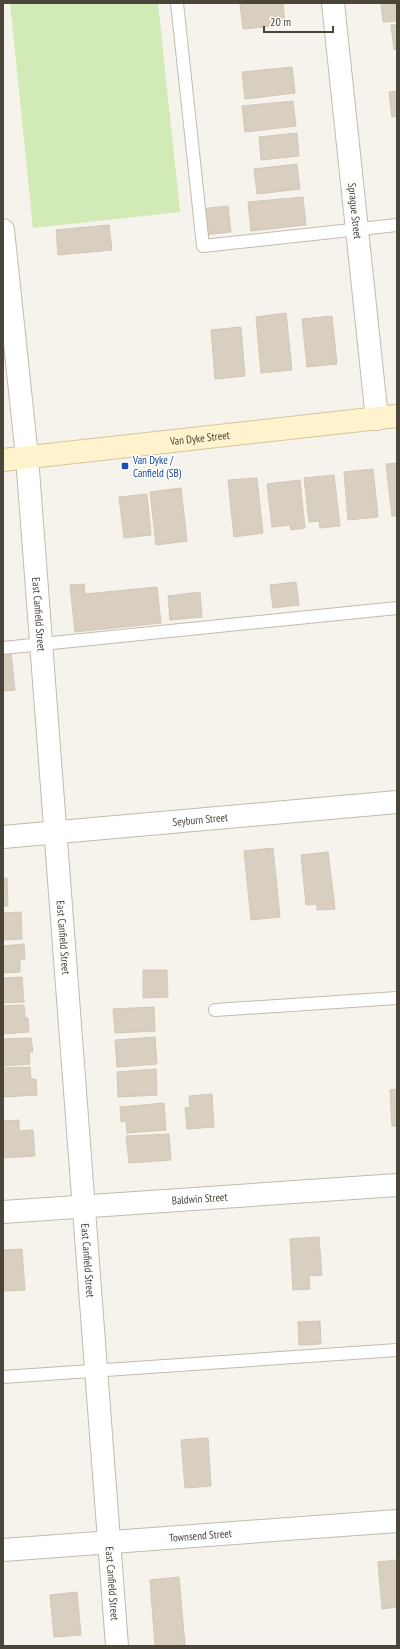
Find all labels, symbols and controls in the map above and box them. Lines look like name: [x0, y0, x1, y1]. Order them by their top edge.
scale bar: [264, 8, 333, 34]
text: 20 m: [270, 14, 291, 29]
street label: Sprague Street: [345, 182, 365, 240]
street label: Van Dyke Street: [168, 428, 230, 448]
place label: Van Dyke / Canfield (SB): [132, 453, 182, 480]
marker: Van Dyke / Canfield (SB): [120, 461, 130, 471]
street label: East Canfield Street: [29, 577, 49, 652]
street label: Seyburn Street: [172, 810, 229, 829]
street label: East Canfield Street: [54, 900, 73, 975]
street label: Baldwin Street: [171, 1190, 228, 1207]
street label: East Canfield Street: [78, 1223, 98, 1298]
street label: Townsend Street: [169, 1526, 232, 1545]
street label: East Canfield Street: [102, 1546, 122, 1621]

